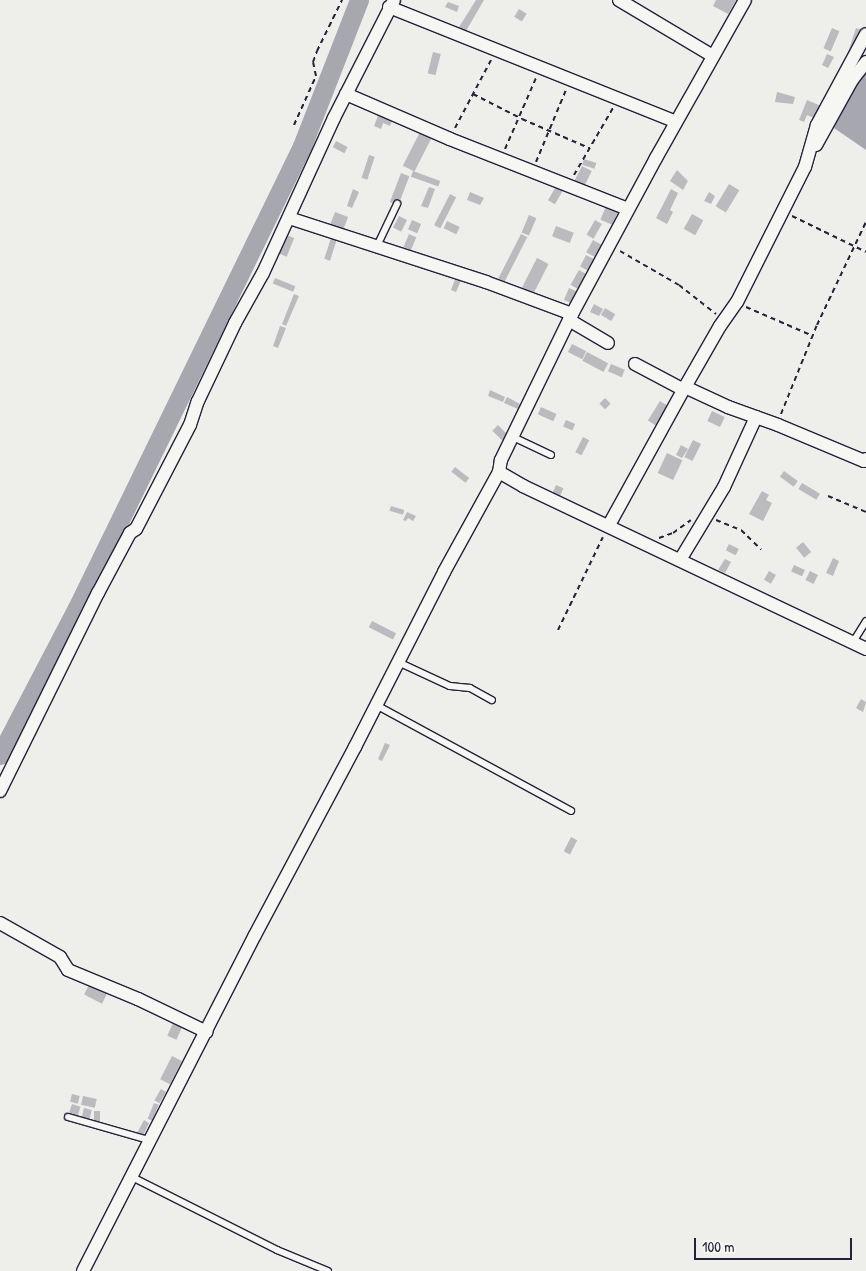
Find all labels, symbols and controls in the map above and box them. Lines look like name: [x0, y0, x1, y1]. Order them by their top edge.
scale bar: [696, 1228, 854, 1260]
text: 100 m: [702, 1236, 735, 1257]

